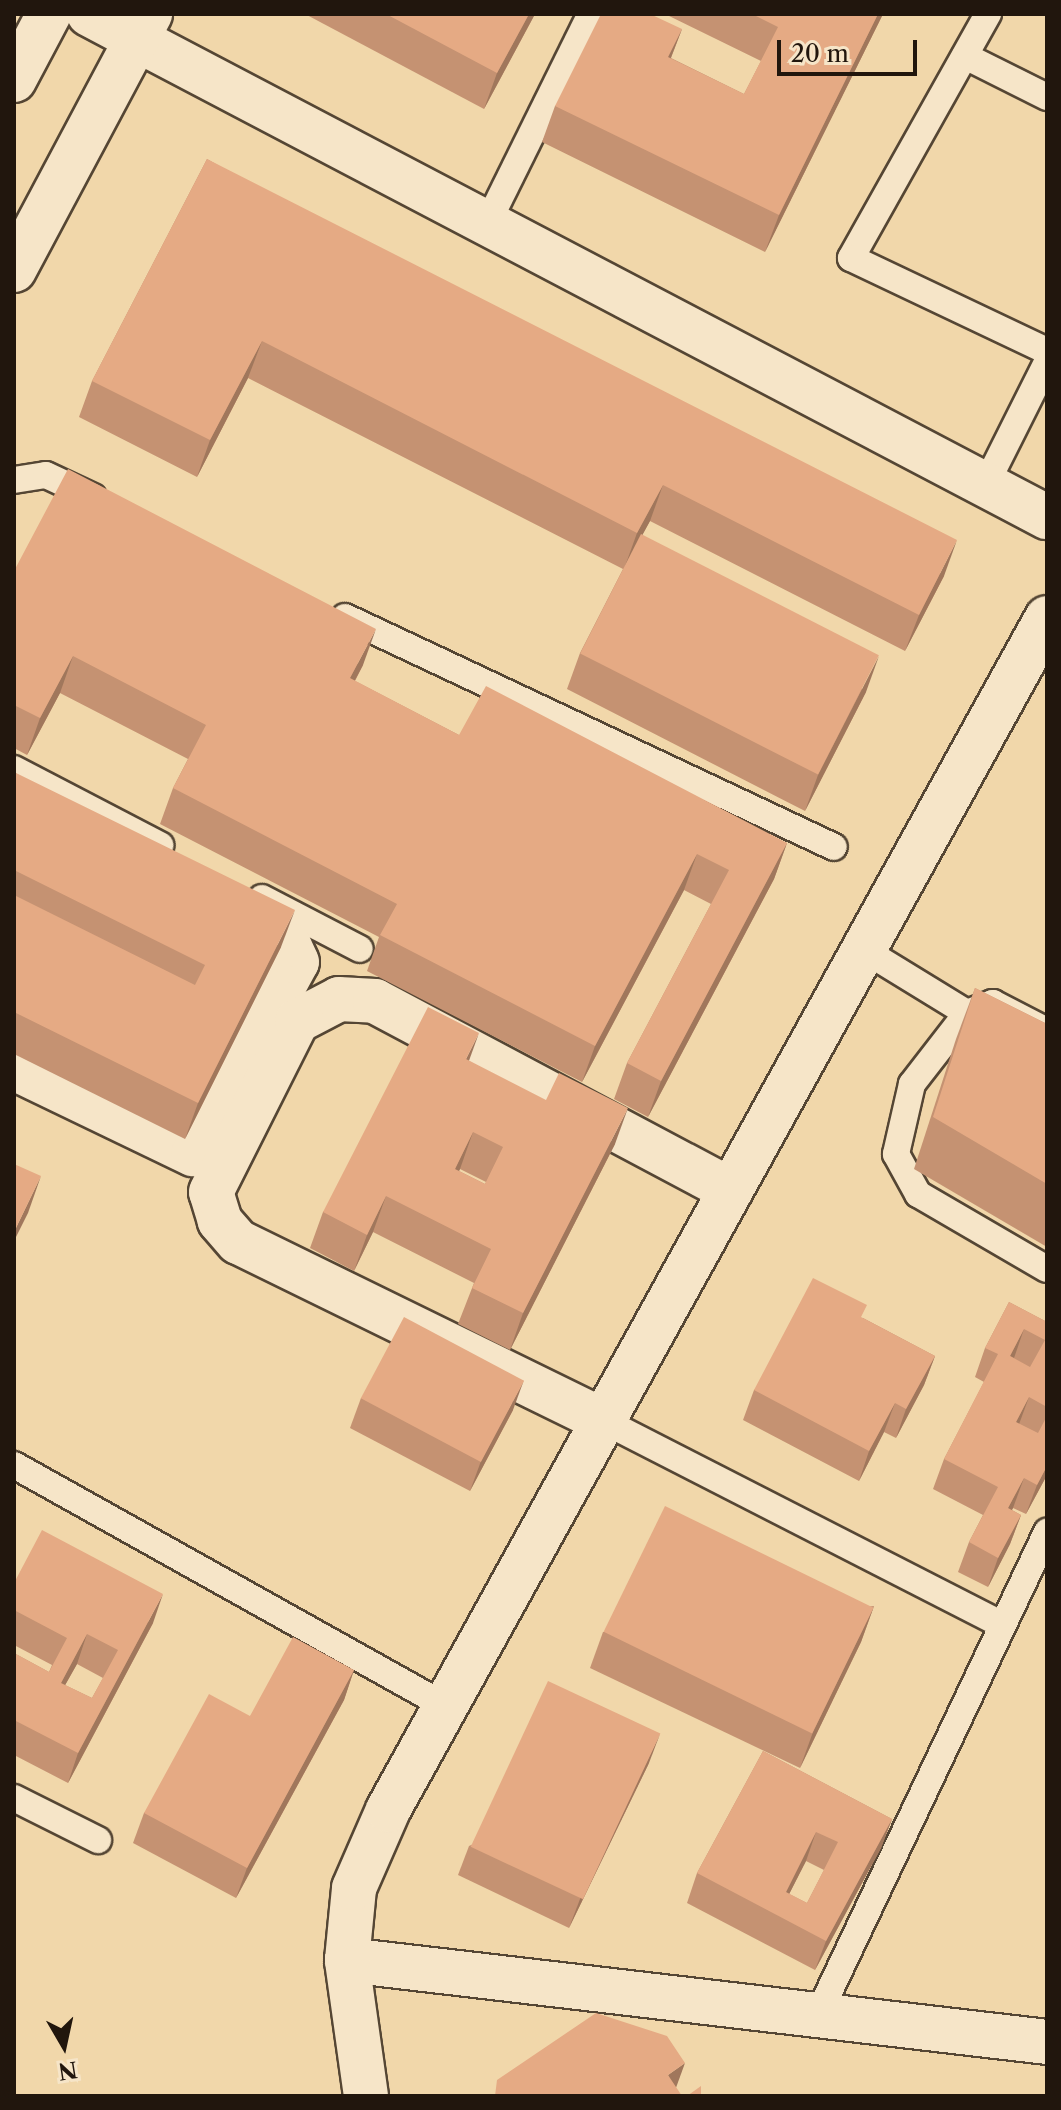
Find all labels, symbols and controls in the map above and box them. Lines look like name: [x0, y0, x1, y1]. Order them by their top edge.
scale bar: [781, 24, 921, 74]
text: 20 m: [791, 39, 849, 68]
north arrow: [24, 2006, 104, 2086]
text: N: [56, 2055, 79, 2085]

